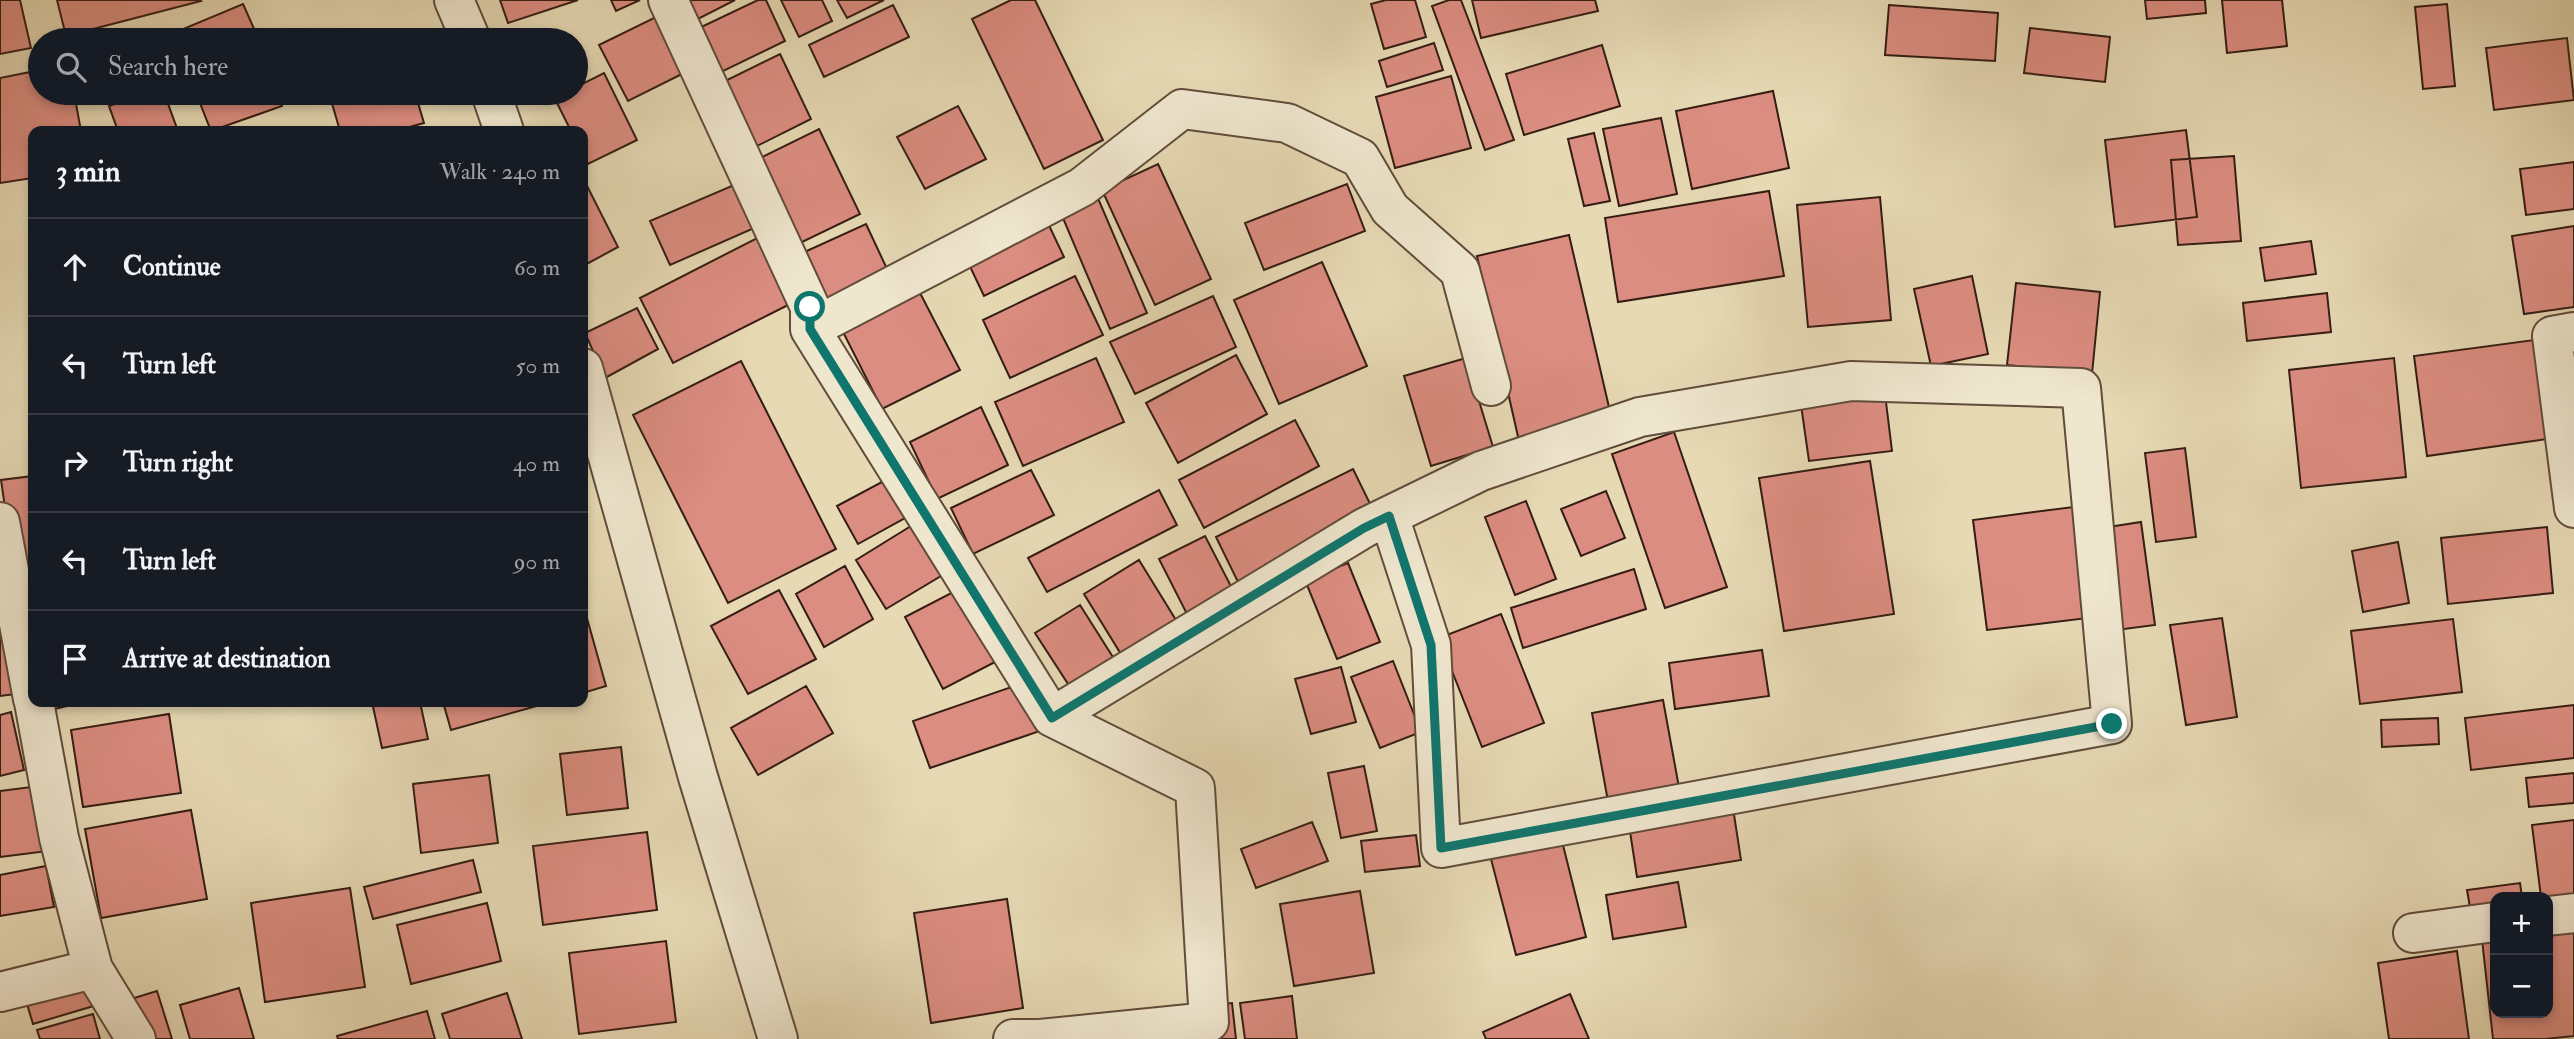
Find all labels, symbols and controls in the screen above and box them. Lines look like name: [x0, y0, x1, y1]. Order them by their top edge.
search box: [28, 28, 588, 105]
icon: search: [52, 48, 90, 86]
text: Search here: [108, 51, 228, 83]
text: 3 min: [56, 153, 121, 190]
text: Walk · 240 m: [440, 157, 560, 186]
icon: ahead: [56, 248, 94, 286]
text: Continue: [123, 251, 221, 283]
text: 60 m: [514, 253, 560, 282]
route start: [794, 291, 825, 322]
icon: left: [56, 346, 94, 384]
text: Turn left: [123, 349, 216, 381]
text: 50 m: [516, 351, 560, 380]
icon: right: [56, 444, 94, 482]
text: Turn right: [123, 447, 233, 479]
text: 40 m: [513, 449, 560, 478]
icon: left: [56, 542, 94, 580]
text: Turn left: [123, 545, 216, 577]
text: 90 m: [514, 547, 560, 576]
icon: arrive: [56, 640, 94, 678]
text: Arrive at destination: [123, 643, 331, 675]
route end: [2096, 708, 2127, 739]
map controls: [2490, 892, 2553, 1018]
button: +: [2490, 892, 2553, 955]
button: −: [2490, 955, 2553, 1018]

